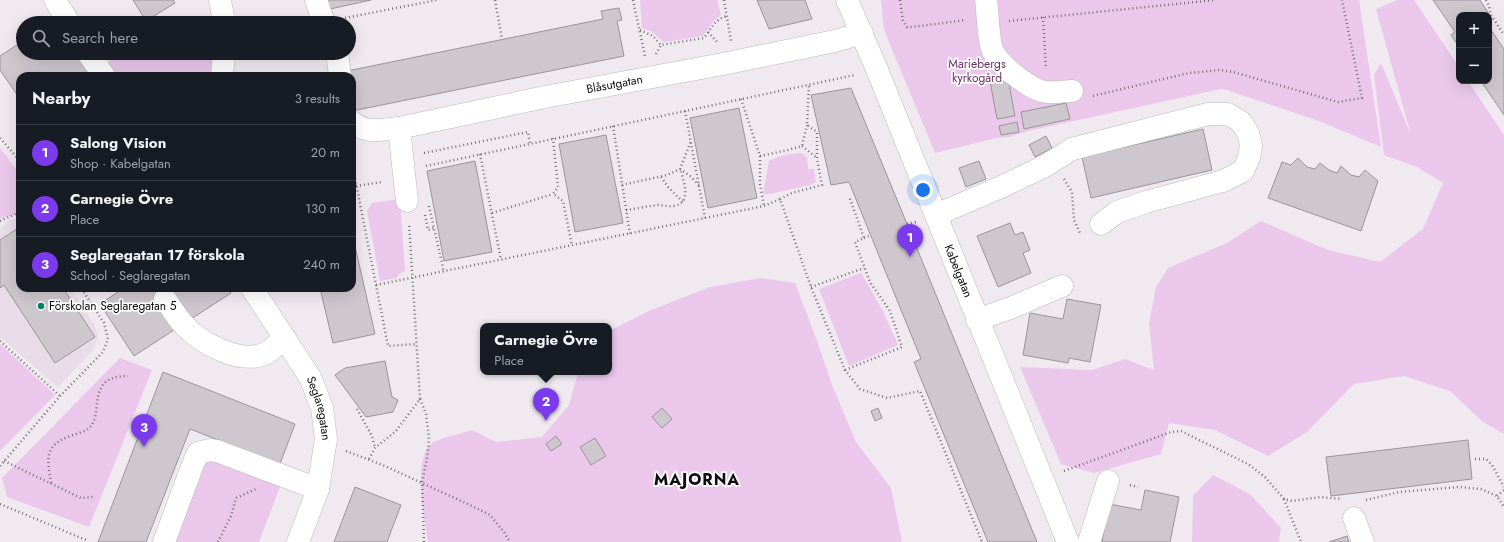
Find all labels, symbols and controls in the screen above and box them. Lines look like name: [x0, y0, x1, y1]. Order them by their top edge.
map controls: [1456, 12, 1492, 84]
button: +: [1456, 12, 1492, 48]
search box: [16, 16, 356, 60]
icon: search: [30, 27, 52, 49]
text: Search here: [62, 27, 138, 49]
button: −: [1456, 48, 1492, 84]
park label: Mariebergs kyrkogård: [948, 55, 1006, 87]
street label: Blåsutgatan: [585, 70, 644, 98]
text: Nearby: [32, 86, 90, 110]
text: 3 results: [295, 89, 340, 108]
text: Salong Vision: [70, 132, 166, 154]
text: 1: [42, 143, 48, 162]
text: 20 m: [311, 143, 340, 162]
text: Shop · Kabelgatan: [70, 154, 171, 173]
your location: [913, 180, 933, 200]
text: Carnegie Övre: [70, 188, 173, 210]
text: 2: [41, 199, 49, 218]
text: 130 m: [305, 199, 340, 218]
text: Place: [70, 210, 99, 229]
pin: 1: [897, 224, 923, 257]
street label: Kabelgatan: [940, 242, 977, 300]
text: Seglaregatan 17 förskola: [70, 244, 245, 266]
text: 3: [41, 255, 49, 274]
text: 240 m: [303, 255, 340, 274]
text: School · Seglaregatan: [70, 266, 190, 285]
place label: Förskolan Seglaregatan 5: [49, 297, 177, 315]
marker: Förskolan Seglaregatan 5: [36, 301, 46, 311]
popup: [480, 323, 612, 375]
text: Carnegie Övre: [494, 329, 598, 351]
text: Place: [494, 351, 524, 370]
street label: Seglaregatan: [302, 374, 335, 441]
pin: 2: [533, 388, 559, 421]
pin: 3: [131, 414, 157, 447]
district label: MAJORNA: [654, 468, 740, 491]

